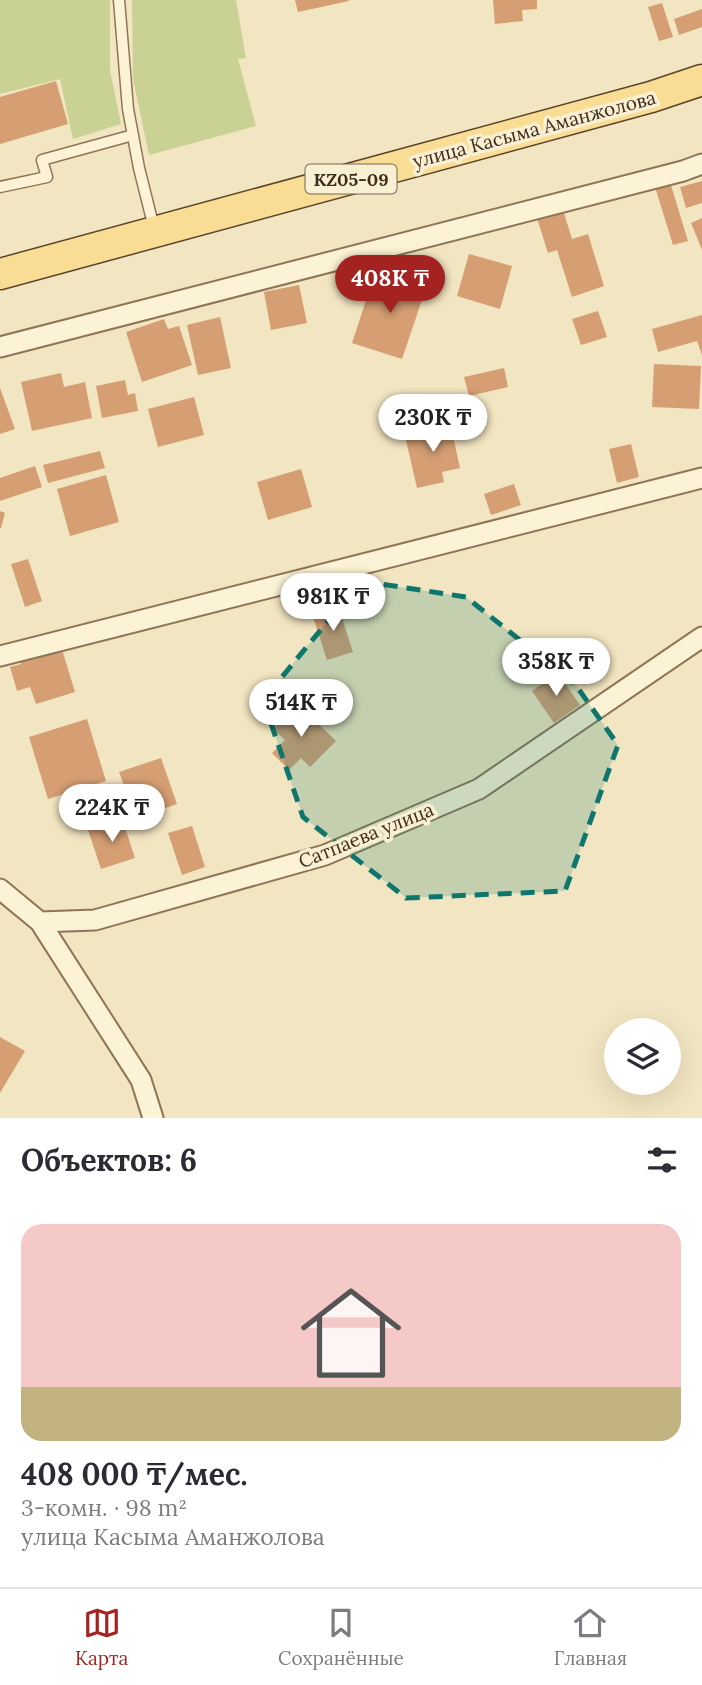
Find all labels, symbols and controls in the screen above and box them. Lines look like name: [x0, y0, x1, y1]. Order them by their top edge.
street label: улица Касыма Аманжолова: [410, 85, 658, 173]
road number: KZ05-09: [306, 164, 396, 194]
pin: 408K ₸: [333, 256, 447, 315]
text: 408K ₸: [351, 263, 429, 292]
pin: 230K ₸: [376, 394, 490, 454]
text: 230K ₸: [394, 402, 472, 431]
pin: 981K ₸: [276, 574, 390, 633]
text: 981K ₸: [296, 581, 370, 610]
pin: 358K ₸: [499, 638, 613, 698]
text: 358K ₸: [518, 646, 594, 675]
pin: 514K ₸: [244, 680, 358, 739]
text: 514K ₸: [265, 687, 337, 716]
pin: 224K ₸: [55, 784, 169, 844]
text: 224K ₸: [75, 792, 149, 821]
street label: Сатпаева улица: [295, 797, 437, 873]
map controls: [604, 1018, 681, 1095]
button: layers: [604, 1018, 681, 1095]
text: Объектов: 6: [21, 1141, 197, 1179]
icon: filters: [643, 1141, 681, 1179]
icon: home: [288, 1270, 414, 1396]
text: 408 000 ₸/мес.: [21, 1455, 247, 1493]
text: 3-комн. · 98 m²: [21, 1493, 187, 1522]
text: улица Касыма Аманжолова: [21, 1522, 325, 1551]
tab: Карта: [75, 1604, 128, 1670]
tab: Сохранённые: [278, 1604, 404, 1670]
tab: Главная: [554, 1604, 627, 1670]

